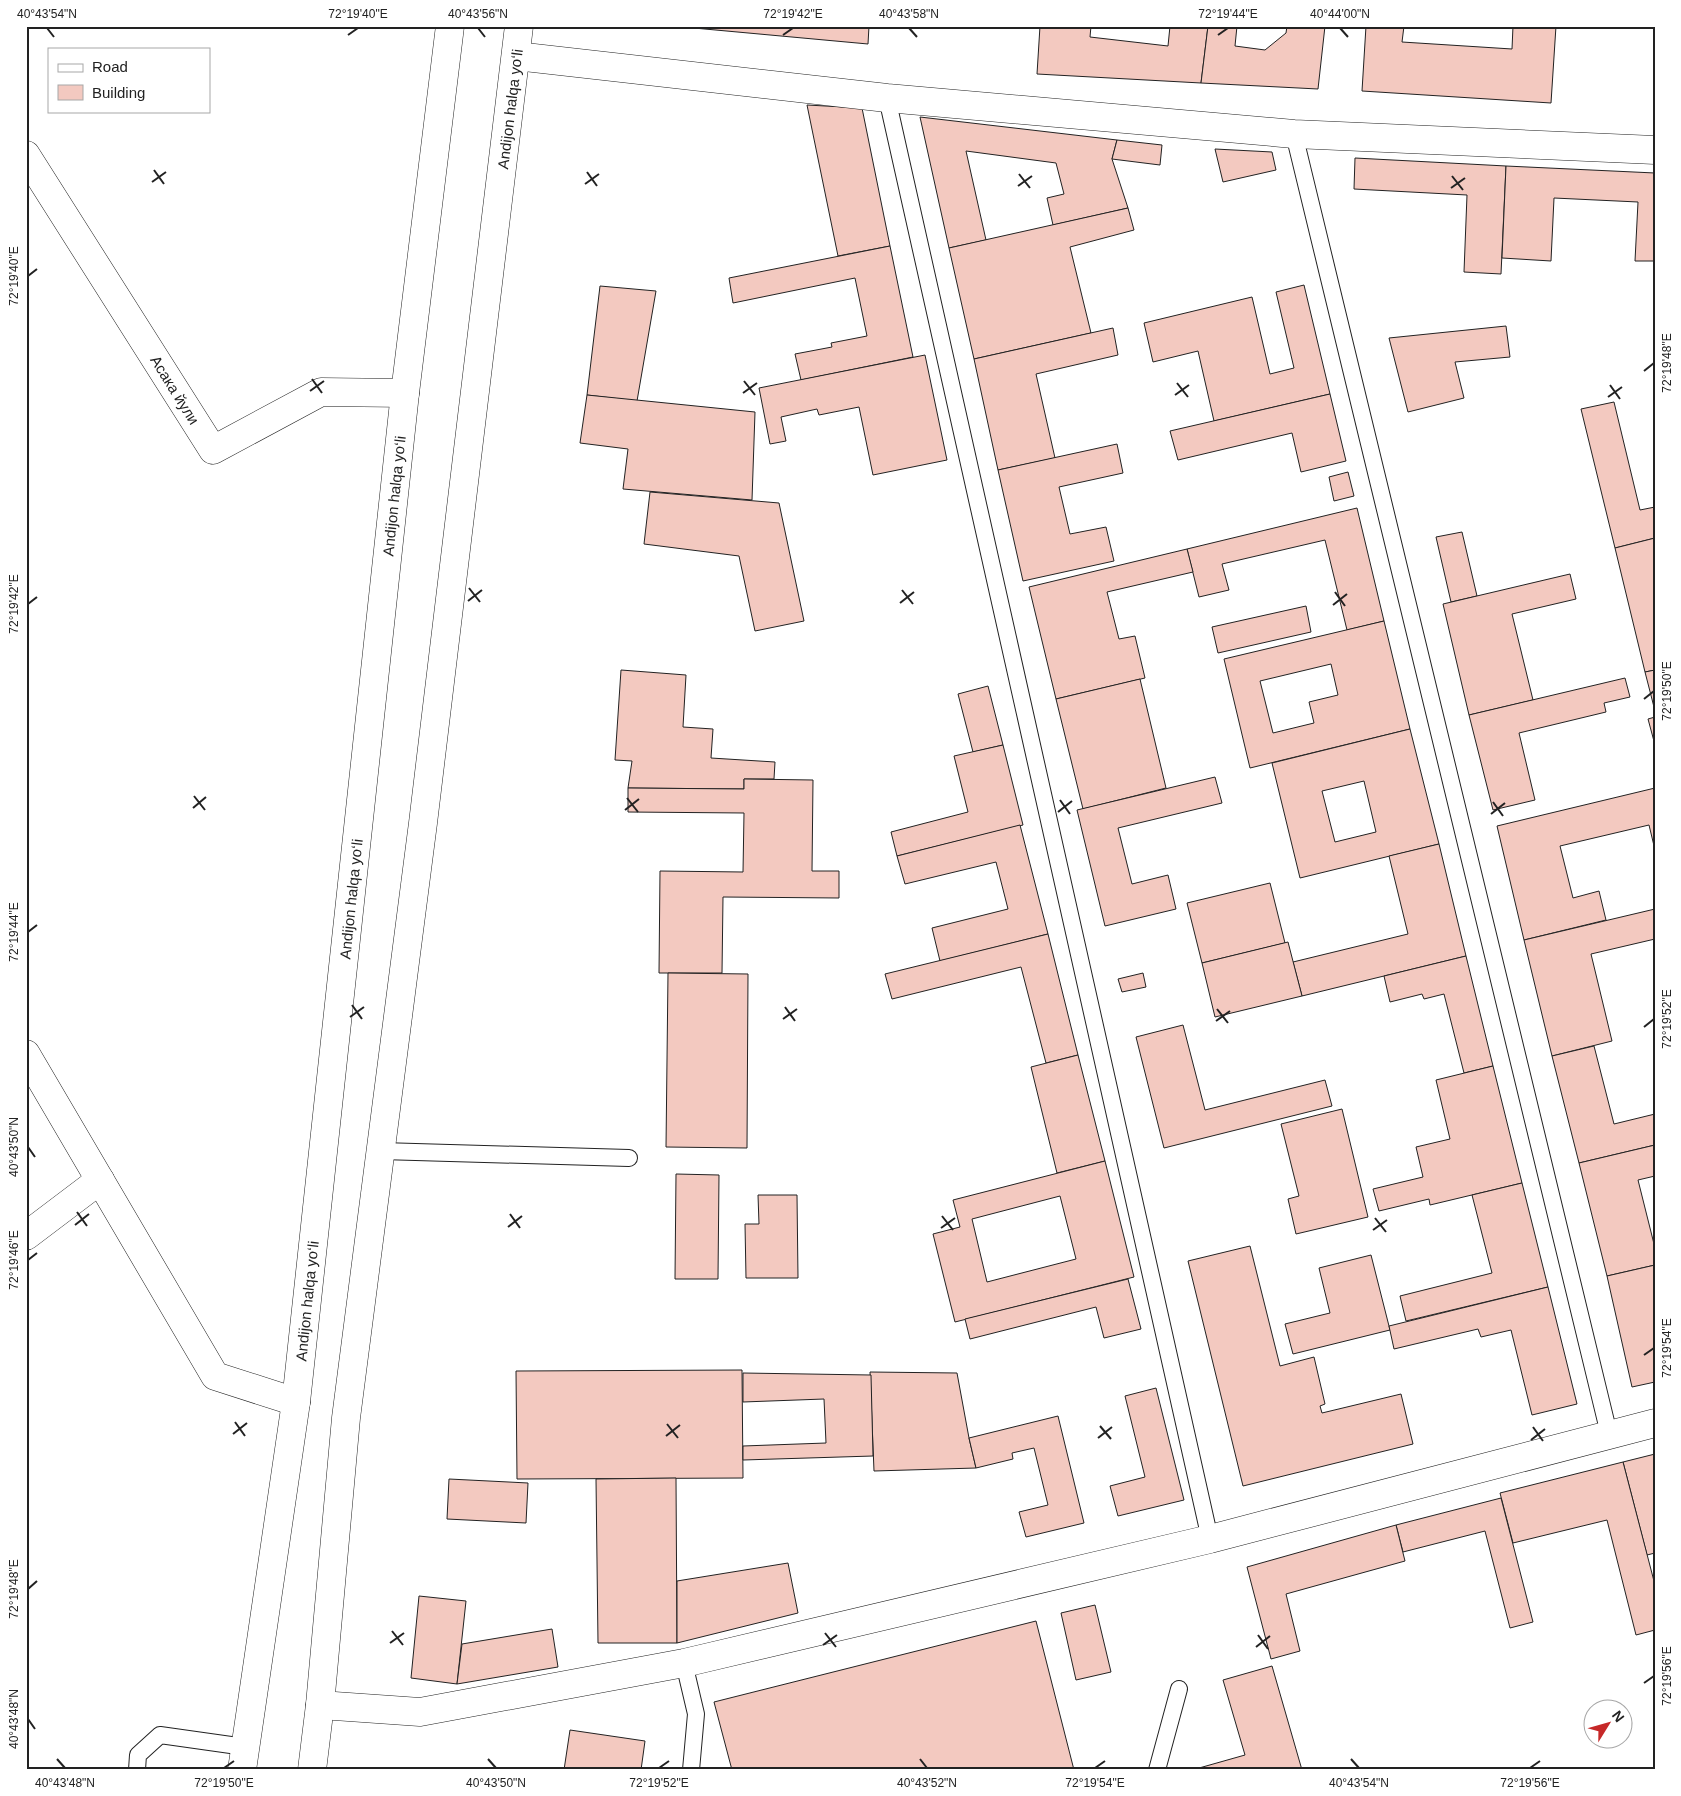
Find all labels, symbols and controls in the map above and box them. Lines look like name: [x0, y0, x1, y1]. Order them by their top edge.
text: 40°43'54"N: [17, 7, 77, 21]
text: 72°19'40"E: [328, 7, 388, 21]
text: 40°43'56"N: [448, 7, 508, 21]
text: 72°19'42"E: [763, 7, 823, 21]
text: 40°43'58"N: [879, 7, 939, 21]
text: 72°19'44"E: [1198, 7, 1258, 21]
text: 40°44'00"N: [1310, 7, 1370, 21]
legend: [48, 48, 210, 112]
street label: Andijon halqa yo‘li: [494, 48, 526, 170]
text: Road: [92, 58, 128, 75]
text: Building: [92, 84, 145, 101]
text: 72°19'40"E: [7, 246, 21, 306]
text: 72°19'48"E: [1660, 333, 1674, 393]
street label: Асака йули: [147, 352, 203, 428]
street label: Andijon halqa yo‘li: [379, 435, 409, 557]
text: 72°19'42"E: [7, 574, 21, 634]
text: 72°19'50"E: [1660, 661, 1674, 721]
street label: Andijon halqa yo‘li: [336, 838, 366, 960]
text: 72°19'44"E: [7, 902, 21, 962]
text: 72°19'52"E: [1660, 989, 1674, 1049]
text: 40°43'50"N: [7, 1117, 21, 1177]
text: 72°19'46"E: [7, 1230, 21, 1290]
street label: Andijon halqa yo‘li: [292, 1240, 322, 1362]
text: 72°19'54"E: [1660, 1318, 1674, 1378]
text: 72°19'48"E: [7, 1559, 21, 1619]
text: 72°19'56"E: [1660, 1646, 1674, 1706]
text: 40°43'48"N: [7, 1689, 21, 1749]
north arrow: [1584, 1698, 1634, 1748]
text: N: [1609, 1707, 1628, 1725]
text: 40°43'48"N: [35, 1776, 95, 1790]
text: 72°19'50"E: [194, 1776, 254, 1790]
text: 40°43'50"N: [466, 1776, 526, 1790]
text: 72°19'52"E: [629, 1776, 689, 1790]
text: 40°43'52"N: [897, 1776, 957, 1790]
text: 72°19'54"E: [1065, 1776, 1125, 1790]
text: 40°43'54"N: [1329, 1776, 1389, 1790]
text: 72°19'56"E: [1500, 1776, 1560, 1790]

